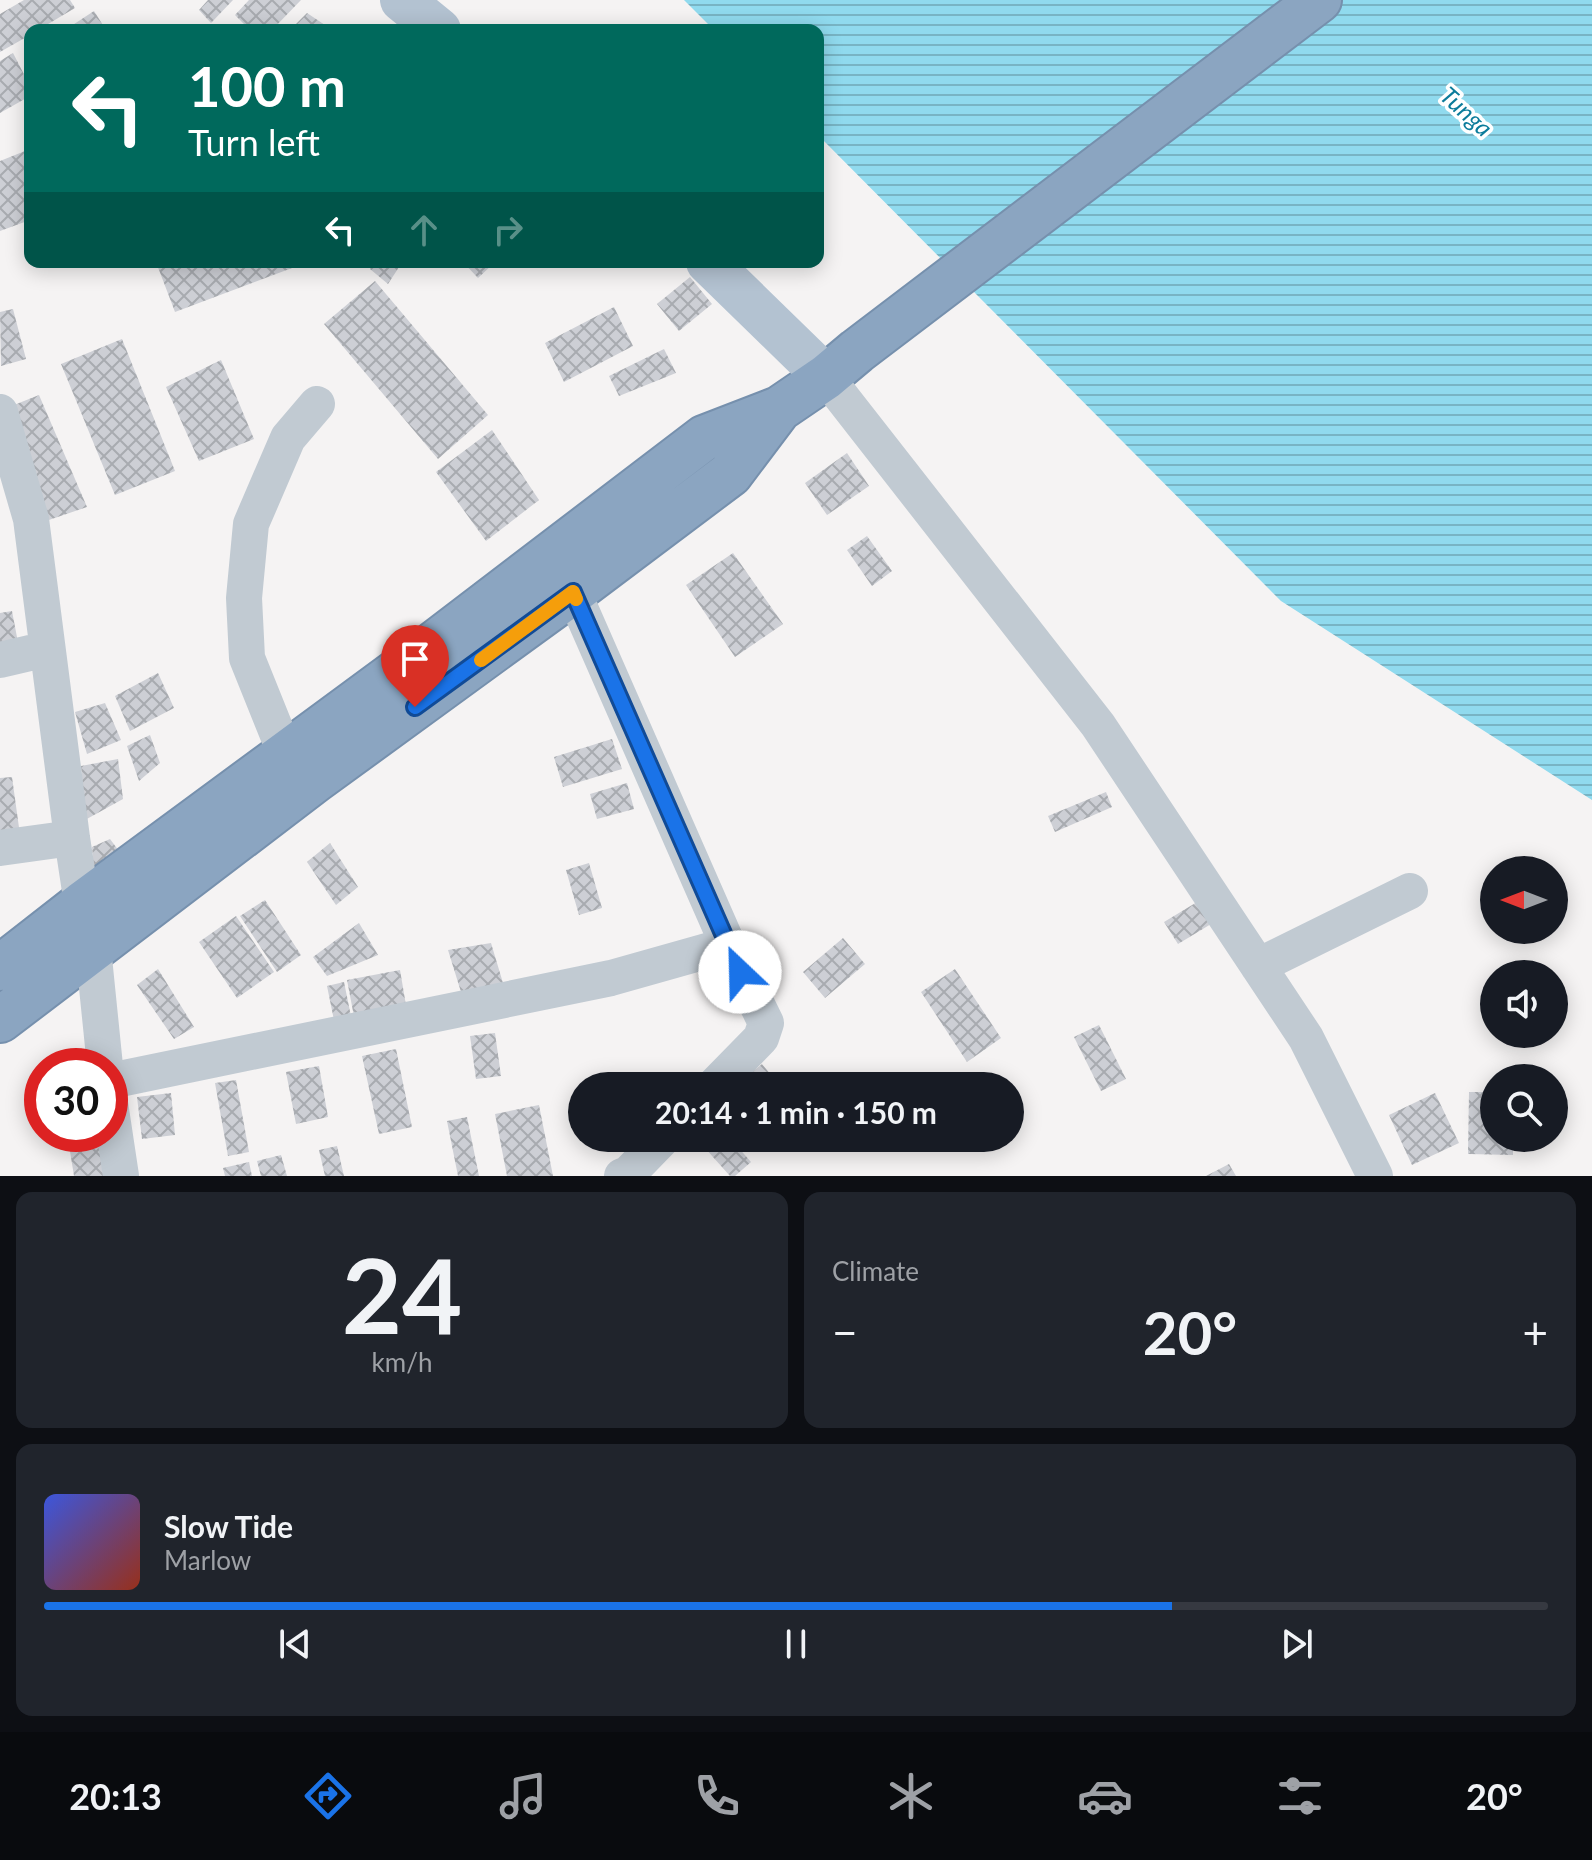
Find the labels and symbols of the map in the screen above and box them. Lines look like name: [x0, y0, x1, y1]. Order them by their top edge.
water label: Tunga: [1435, 80, 1499, 142]
pin: [381, 625, 449, 707]
north arrow: [1480, 856, 1568, 944]
position arrow: [698, 930, 782, 1014]
speed limit sign: 30: [24, 1048, 128, 1152]

